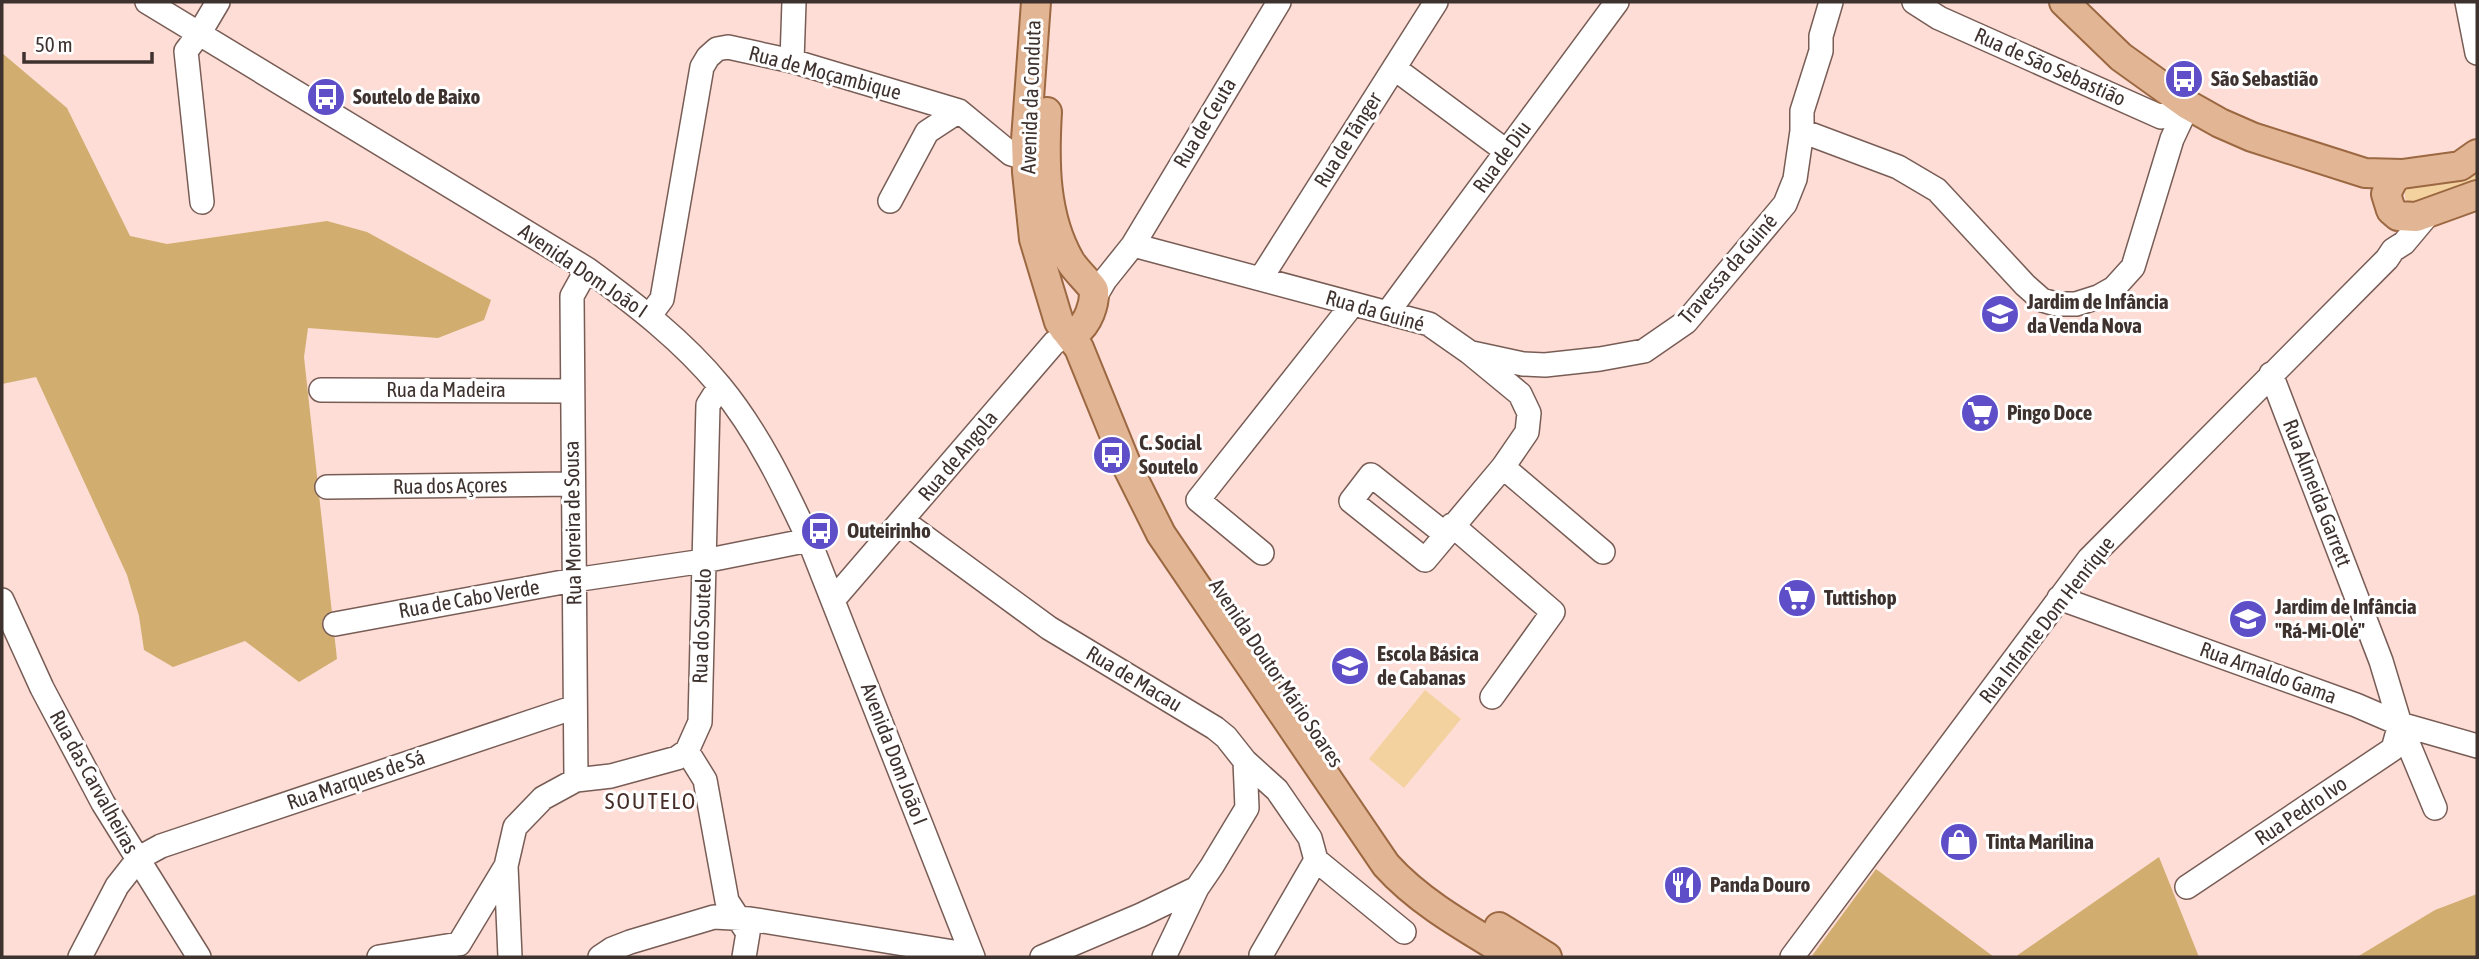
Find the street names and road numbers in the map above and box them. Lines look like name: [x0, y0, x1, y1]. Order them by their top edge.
street label: Avenida da Conduta: [1015, 20, 1045, 174]
street label: Rua de São Sebastião: [1971, 22, 2130, 110]
street label: Rua de Moçambique: [746, 40, 904, 104]
street label: Rua de Ceuta: [1168, 73, 1240, 172]
street label: Rua de Tânger: [1308, 87, 1386, 191]
street label: Rua de Diu: [1467, 116, 1535, 197]
street label: Travessa da Guiné: [1673, 209, 1781, 328]
street label: Avenida Dom João I: [515, 218, 652, 322]
street label: Rua da Guiné: [1323, 284, 1427, 336]
street label: Rua da Madeira: [386, 377, 506, 401]
street label: Rua de Angola: [913, 406, 1002, 505]
street label: Rua Almeida Garrett: [2279, 415, 2357, 570]
street label: Rua Moreira de Sousa: [559, 441, 585, 606]
street label: Rua dos Açores: [393, 472, 507, 498]
street label: Rua Infante Dom Henrique: [1974, 531, 2119, 708]
street label: Rua do Soutelo: [687, 568, 715, 684]
street label: Rua de Cabo Verde: [397, 574, 541, 622]
street label: Avenida Doutor Mário Soares: [1205, 574, 1349, 771]
street label: Rua Arnaldo Gama: [2197, 636, 2340, 708]
street label: Rua de Macau: [1082, 640, 1187, 716]
street label: Avenida Dom João I: [857, 679, 933, 828]
street label: Rua das Carvalheiras: [46, 706, 144, 857]
street label: Rua Marques de Sá: [284, 744, 428, 814]
street label: Rua Pedro Ivo: [2250, 771, 2351, 850]

